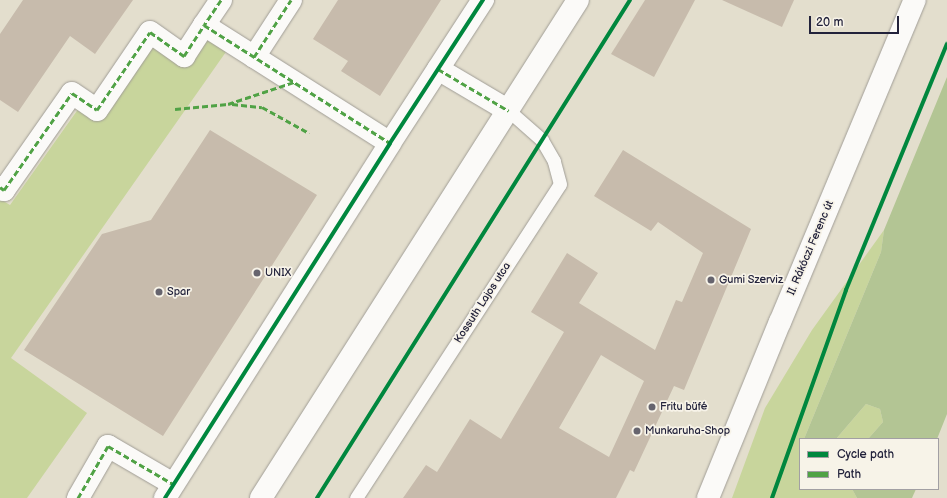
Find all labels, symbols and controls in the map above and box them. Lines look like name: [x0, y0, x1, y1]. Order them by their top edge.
scale bar: [811, 8, 901, 34]
text: 20 m: [816, 15, 843, 30]
street label: II. Rákóczi Ferenc út: [785, 199, 837, 297]
street label: Kossuth Lajos utca: [452, 260, 514, 346]
place label: UNIX: [265, 266, 291, 280]
marker: UNIX: [252, 268, 262, 278]
place label: Gumi Szerviz: [719, 273, 783, 287]
marker: Gumi Szerviz: [706, 275, 716, 285]
place label: Spar: [167, 285, 190, 299]
marker: Spar: [154, 287, 164, 297]
place label: Fritu büfé: [660, 400, 707, 414]
marker: Fritu büfé: [647, 402, 657, 412]
place label: Munkaruha-Shop: [645, 424, 730, 438]
marker: Munkaruha-Shop: [632, 426, 642, 436]
legend: [799, 438, 939, 490]
text: Cycle path: [837, 447, 894, 462]
text: Path: [837, 467, 861, 482]

